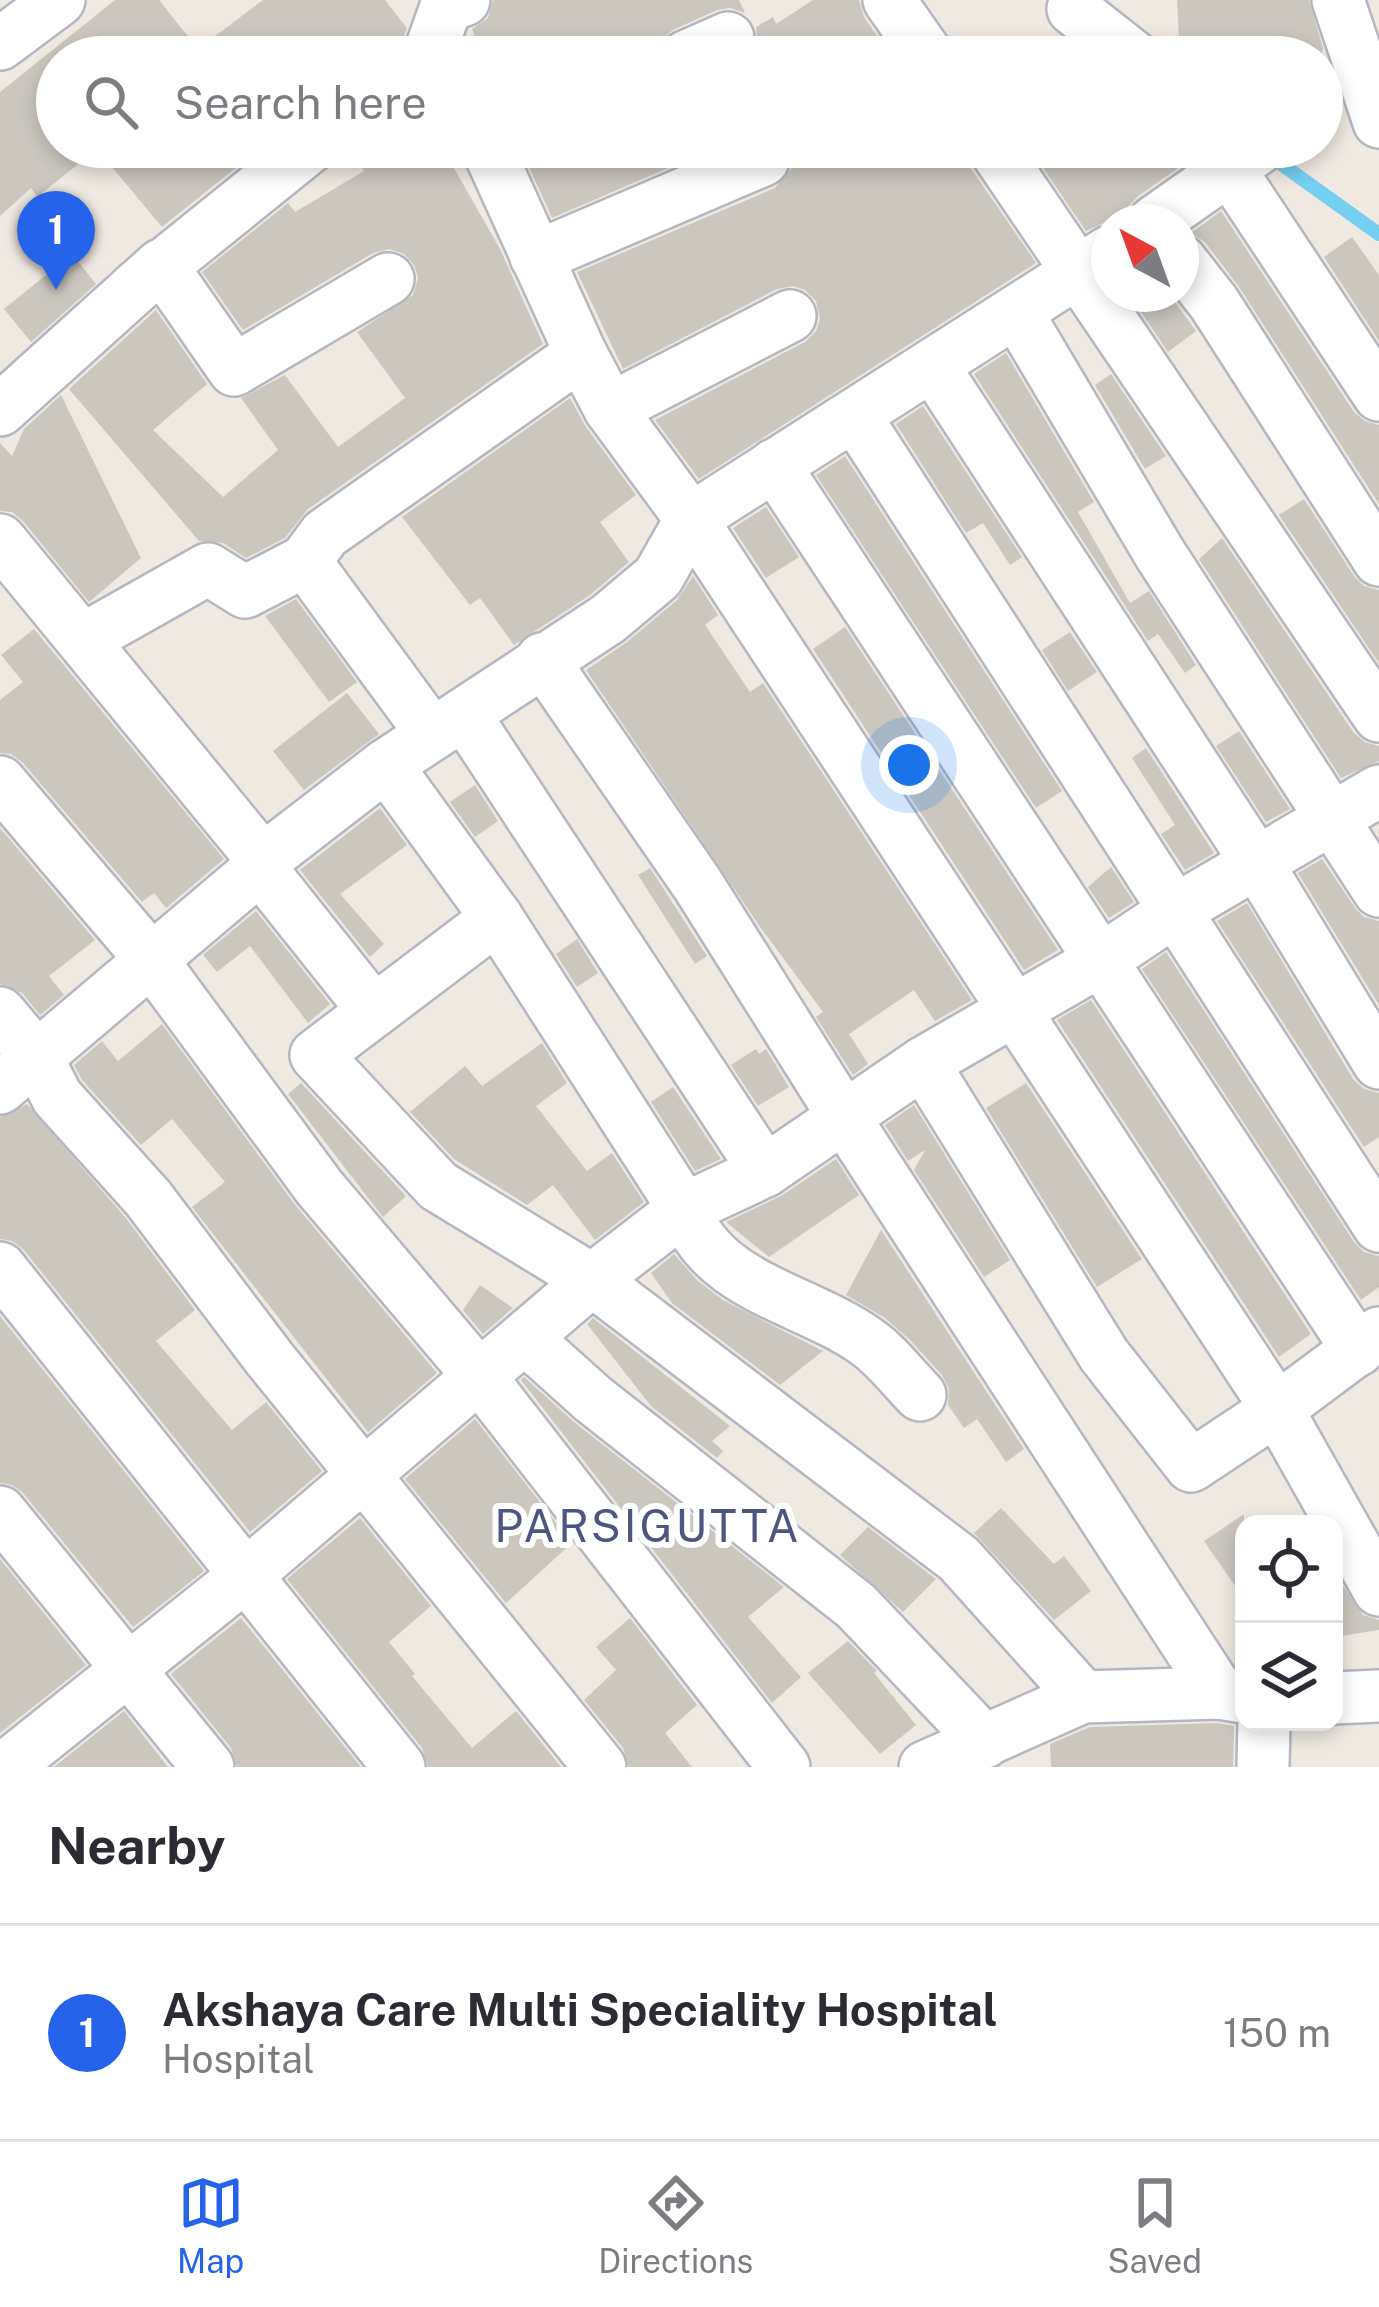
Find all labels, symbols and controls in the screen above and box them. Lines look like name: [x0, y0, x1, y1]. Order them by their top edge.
search box: [36, 36, 1343, 168]
icon: search: [78, 69, 144, 135]
text: Search here: [174, 76, 427, 129]
pin: 1: [17, 191, 95, 290]
north arrow: [1091, 204, 1199, 312]
your location: [879, 735, 939, 795]
district label: PARSIGUTTA: [494, 1499, 802, 1552]
map controls: [1235, 1515, 1343, 1731]
button: locate: [1235, 1515, 1343, 1623]
button: layers: [1235, 1623, 1343, 1731]
text: Nearby: [48, 1816, 225, 1875]
text: Akshaya Care Multi Speciality Hospital: [162, 1983, 998, 2036]
text: 1: [79, 2010, 95, 2056]
text: 150 m: [1223, 2010, 1331, 2056]
text: Hospital: [162, 2036, 315, 2082]
tab: Map: [177, 2170, 244, 2280]
tab: Directions: [598, 2170, 753, 2280]
tab: Saved: [1108, 2170, 1202, 2280]

